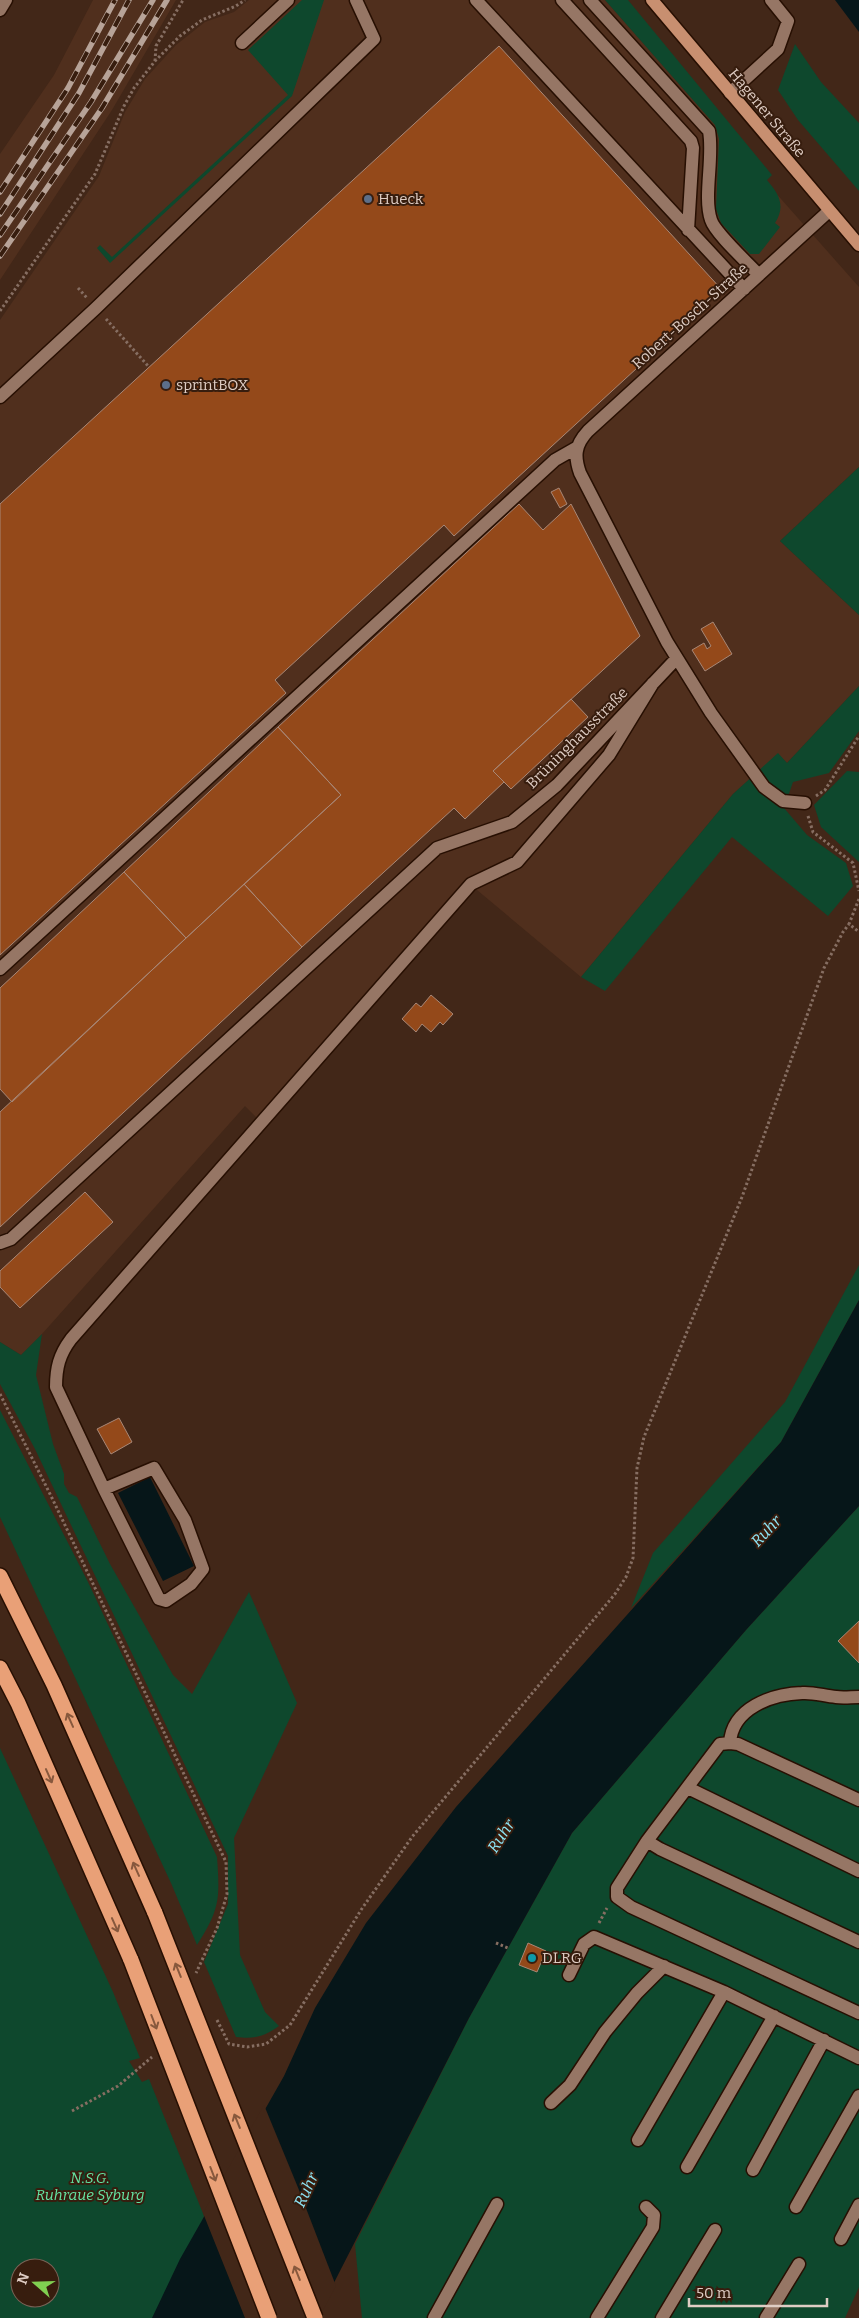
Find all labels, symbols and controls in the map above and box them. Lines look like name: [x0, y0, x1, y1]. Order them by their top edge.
street label: Hagener Straße: [725, 65, 809, 161]
place label: Hueck: [378, 190, 424, 208]
marker: Hueck: [362, 193, 374, 205]
street label: Robert-Bosch-Straße: [628, 259, 752, 373]
place label: sprintBOX: [176, 376, 249, 394]
marker: sprintBOX: [160, 379, 172, 391]
street label: Brüninghausstraße: [523, 684, 631, 792]
water label: Ruhr: [747, 1510, 786, 1550]
one-way arrow: [65, 1713, 74, 1728]
one-way arrow: [45, 1768, 55, 1783]
water label: Ruhr: [483, 1815, 519, 1856]
one-way arrow: [130, 1862, 140, 1877]
one-way arrow: [110, 1917, 120, 1932]
place label: DLRG: [542, 1949, 582, 1967]
marker: DLRG: [526, 1952, 538, 1964]
one-way arrow: [173, 1963, 182, 1978]
one-way arrow: [150, 2014, 160, 2029]
one-way arrow: [232, 2114, 241, 2129]
one-way arrow: [209, 2166, 218, 2181]
water label: Ruhr: [290, 2168, 323, 2210]
park label: N.S.G. Ruhraue Syburg: [35, 2169, 145, 2204]
north arrow: [10, 2258, 60, 2308]
one-way arrow: [292, 2266, 301, 2281]
text: N: [13, 2271, 33, 2287]
scale bar: [689, 2276, 826, 2308]
text: 50 m: [696, 2284, 732, 2302]

